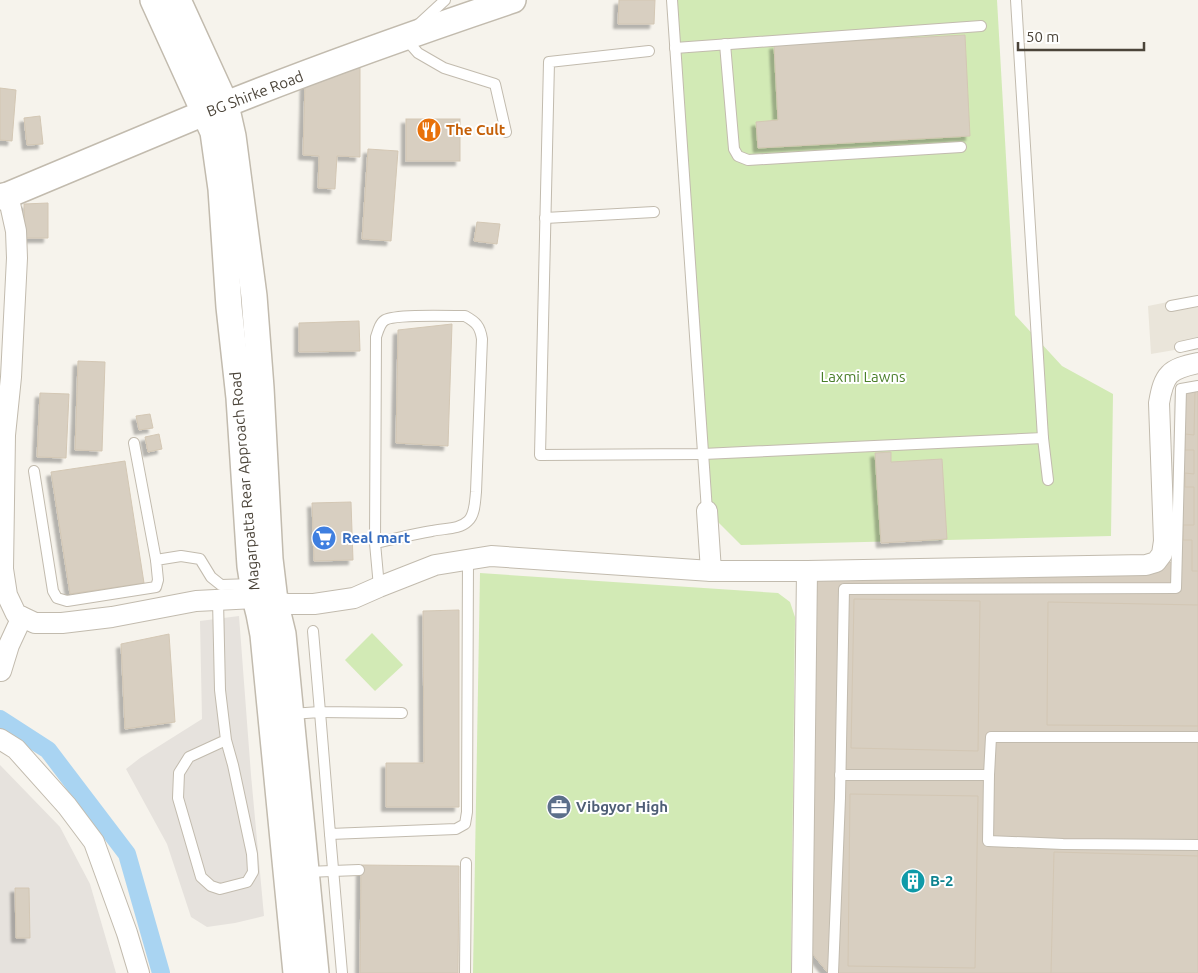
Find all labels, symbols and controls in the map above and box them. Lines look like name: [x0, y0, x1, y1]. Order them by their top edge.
scale bar: [1018, 20, 1144, 52]
text: 50 m: [1026, 28, 1059, 45]
street label: BG Shirke Road: [204, 67, 306, 120]
restaurant icon: The Cult: [416, 117, 442, 143]
place label: The Cult: [446, 121, 506, 138]
park label: Laxmi Lawns: [820, 368, 906, 385]
street label: Magarpatta Rear Approach Road: [226, 371, 263, 591]
supermarket icon: Real mart: [311, 525, 337, 551]
place label: Real mart: [342, 529, 411, 546]
office icon: Vibgyor High: [546, 794, 572, 820]
place label: Vibgyor High: [576, 798, 668, 815]
building icon: B-2: [900, 868, 926, 894]
place label: B-2: [930, 872, 953, 889]

